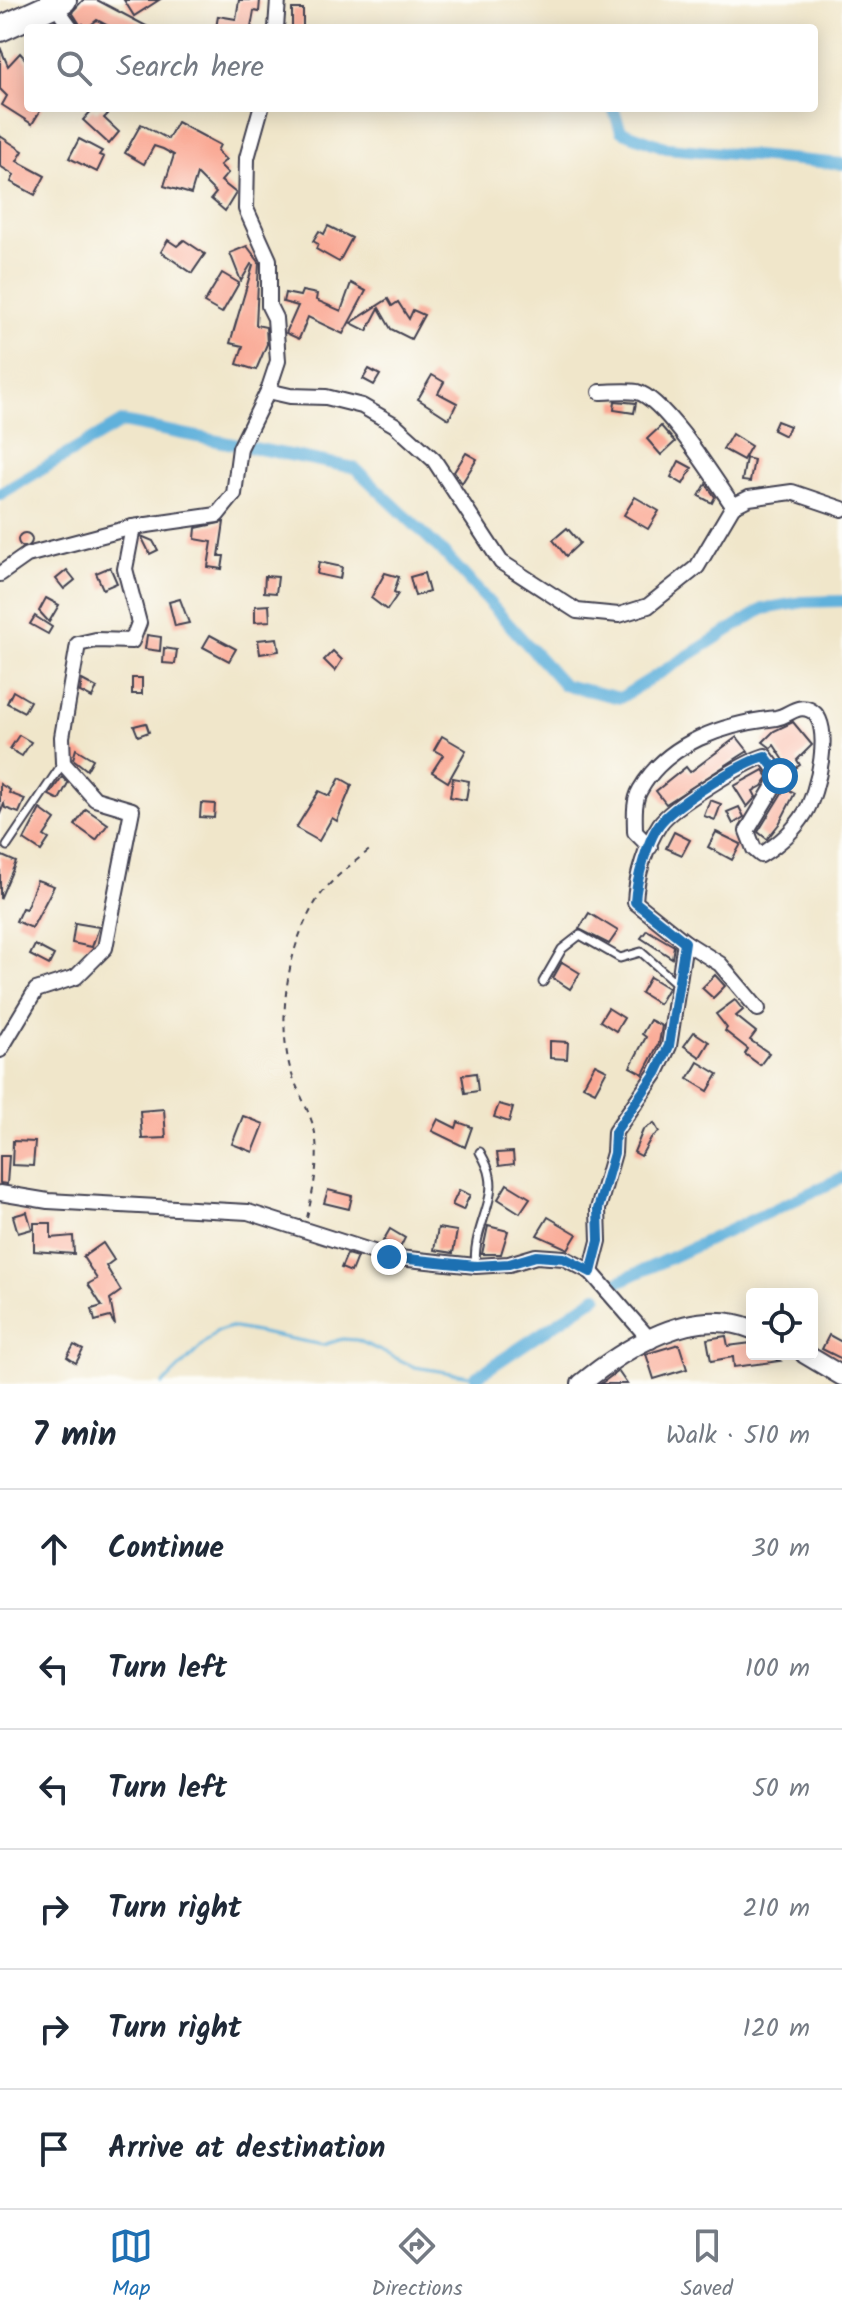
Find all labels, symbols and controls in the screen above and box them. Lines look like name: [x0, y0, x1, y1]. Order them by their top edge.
search box: [24, 24, 818, 112]
text: Search here: [116, 44, 264, 92]
icon: search: [52, 46, 96, 90]
route start: [762, 758, 798, 794]
route end: [371, 1239, 407, 1275]
map controls: [746, 1288, 818, 1360]
button: locate: [746, 1288, 818, 1360]
text: 7 min: [32, 1409, 117, 1463]
text: Walk · 510 m: [666, 1415, 810, 1457]
text: Continue: [108, 1525, 224, 1573]
icon: ahead: [32, 1527, 76, 1571]
text: 30 m: [751, 1528, 810, 1570]
text: Turn left: [108, 1645, 227, 1693]
icon: left: [32, 1647, 76, 1691]
text: 100 m: [745, 1648, 810, 1690]
text: Turn left: [108, 1765, 227, 1813]
icon: left: [32, 1767, 76, 1811]
text: 50 m: [752, 1768, 810, 1810]
text: Turn right: [108, 1885, 241, 1933]
icon: right: [32, 1887, 76, 1931]
text: 210 m: [743, 1888, 810, 1930]
text: Turn right: [108, 2005, 241, 2053]
icon: right: [32, 2007, 76, 2051]
text: 120 m: [743, 2008, 810, 2050]
text: Arrive at destination: [108, 2125, 385, 2173]
icon: arrive: [32, 2127, 76, 2171]
tab: Map: [109, 2224, 153, 2307]
tab: Directions: [371, 2224, 463, 2307]
tab: Saved: [681, 2224, 733, 2307]

